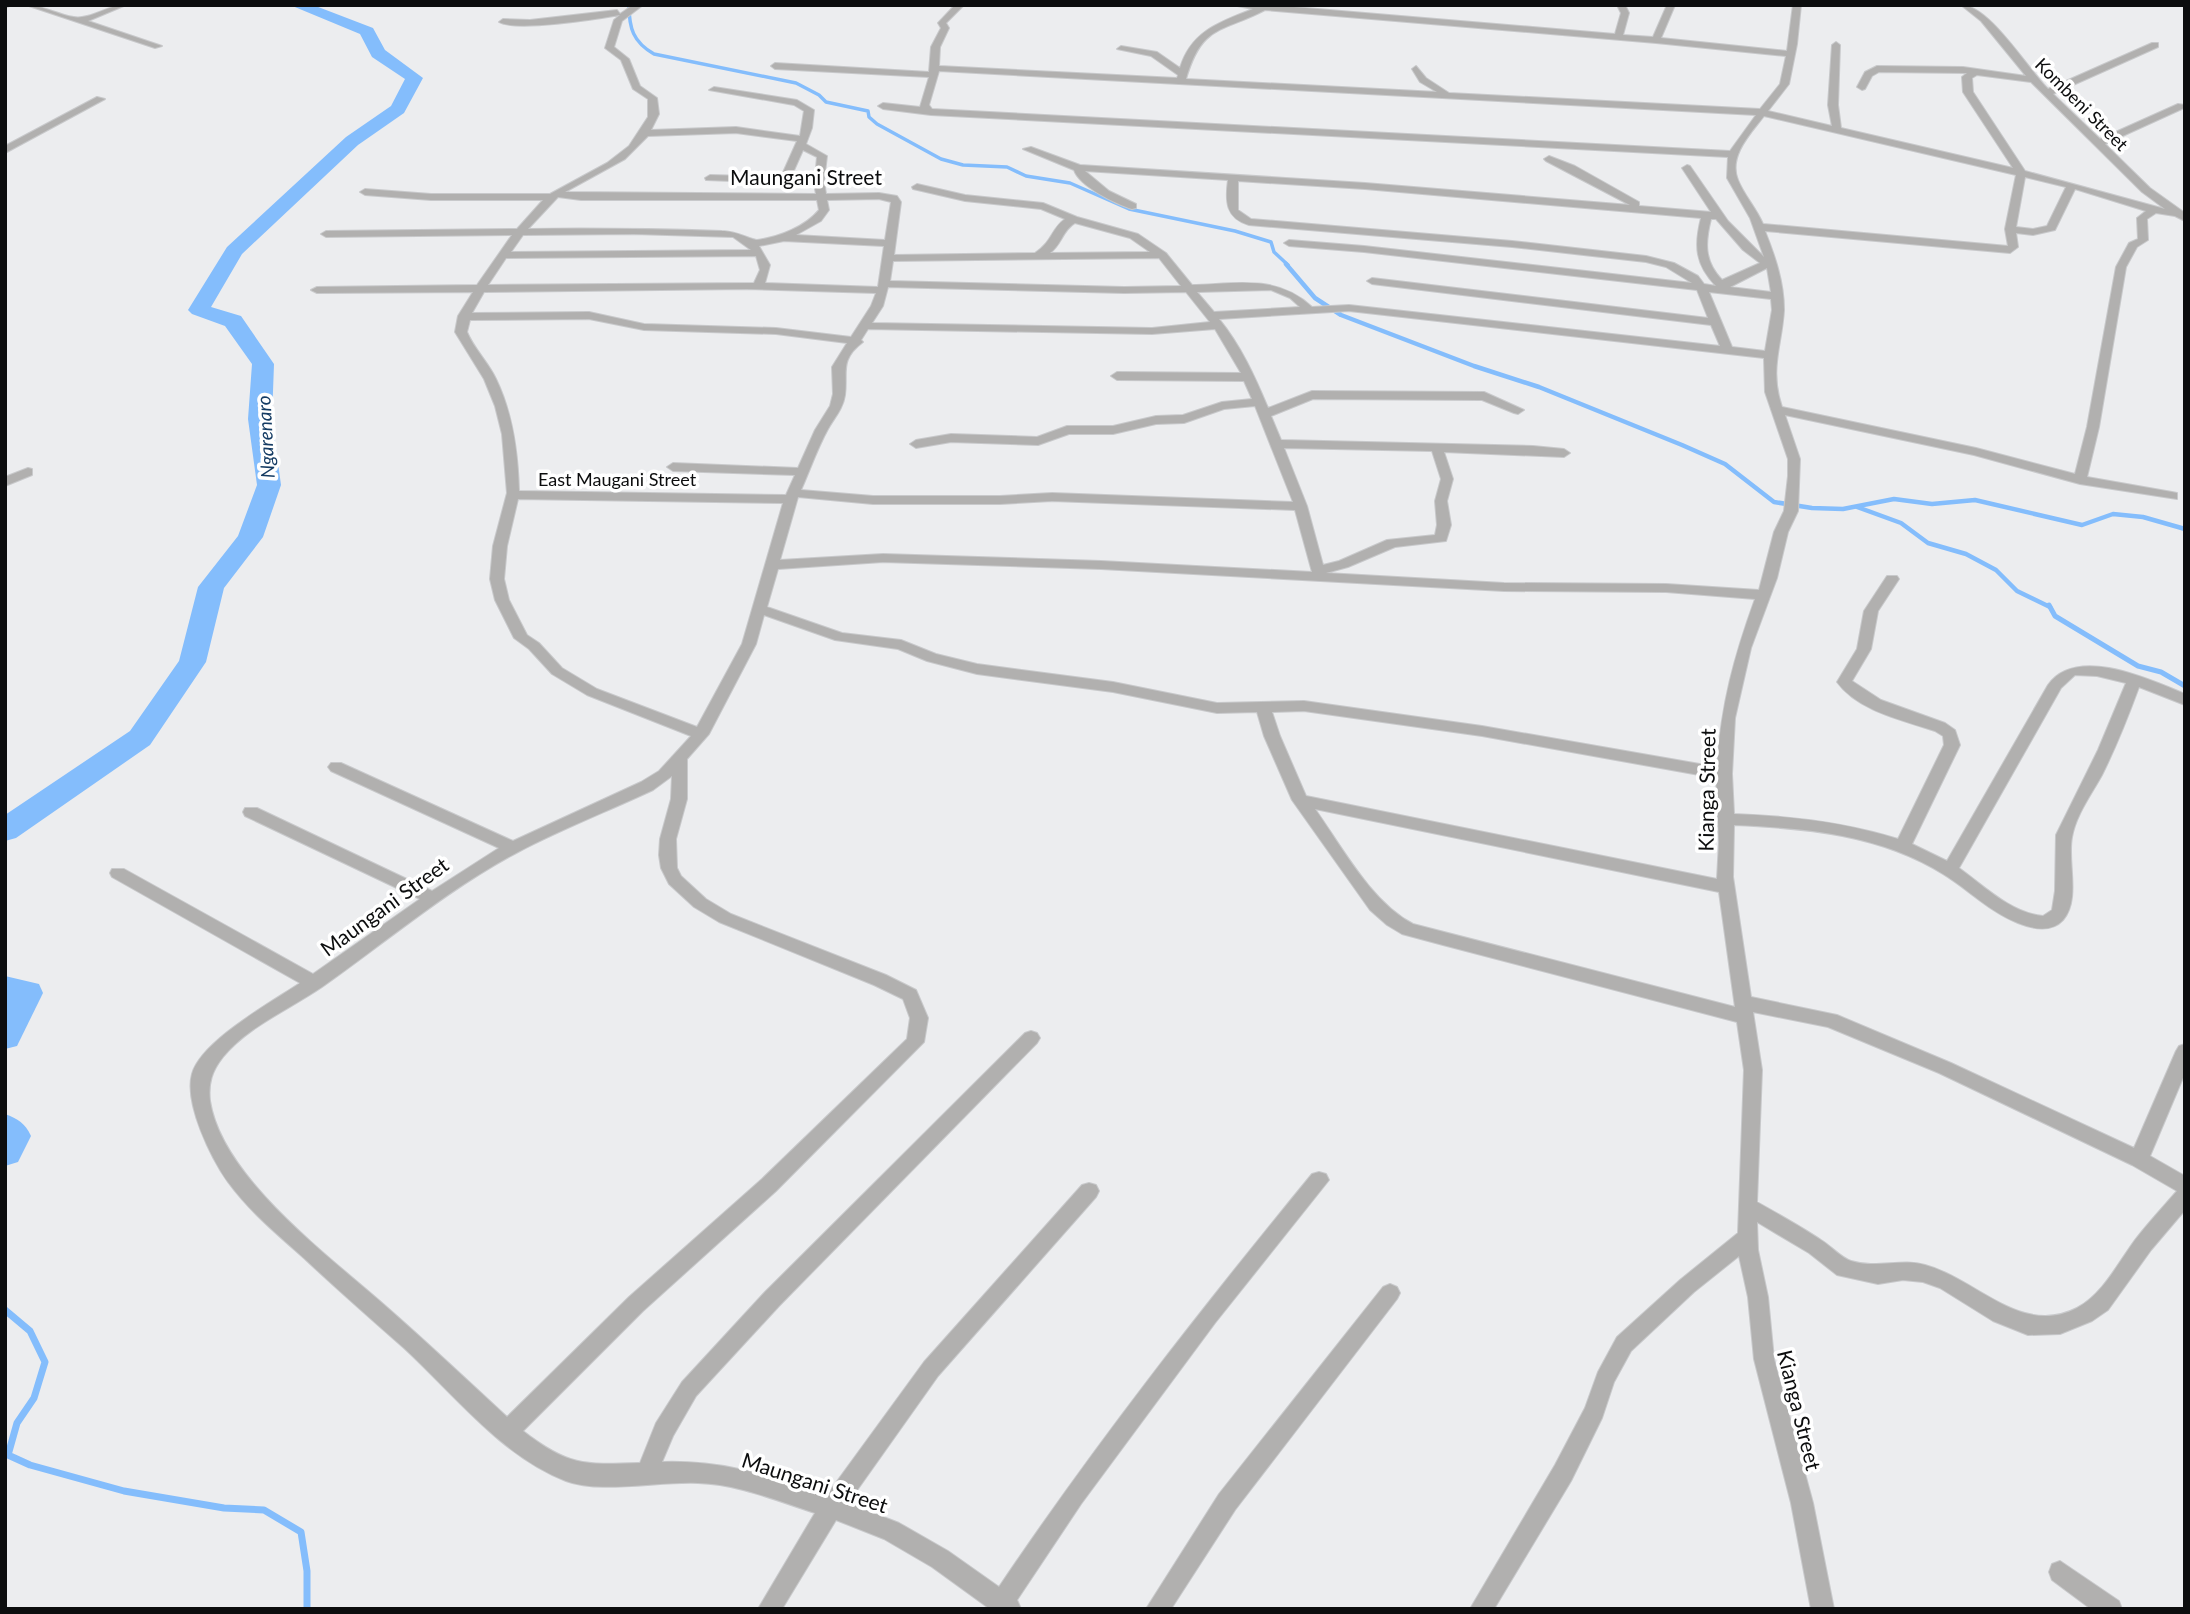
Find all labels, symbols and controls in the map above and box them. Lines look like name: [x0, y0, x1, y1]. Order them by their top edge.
street label: Kombeni Street: [2031, 53, 2133, 155]
street label: Maungani Street: [730, 164, 882, 189]
water label: Ngarenaro: [251, 395, 279, 479]
street label: East Maugani Street: [538, 468, 697, 490]
street label: Kianga Street: [1692, 728, 1720, 852]
street label: Maungani Street: [315, 851, 453, 961]
street label: Kianga Street: [1773, 1347, 1827, 1473]
street label: Maungani Street: [739, 1447, 892, 1517]

